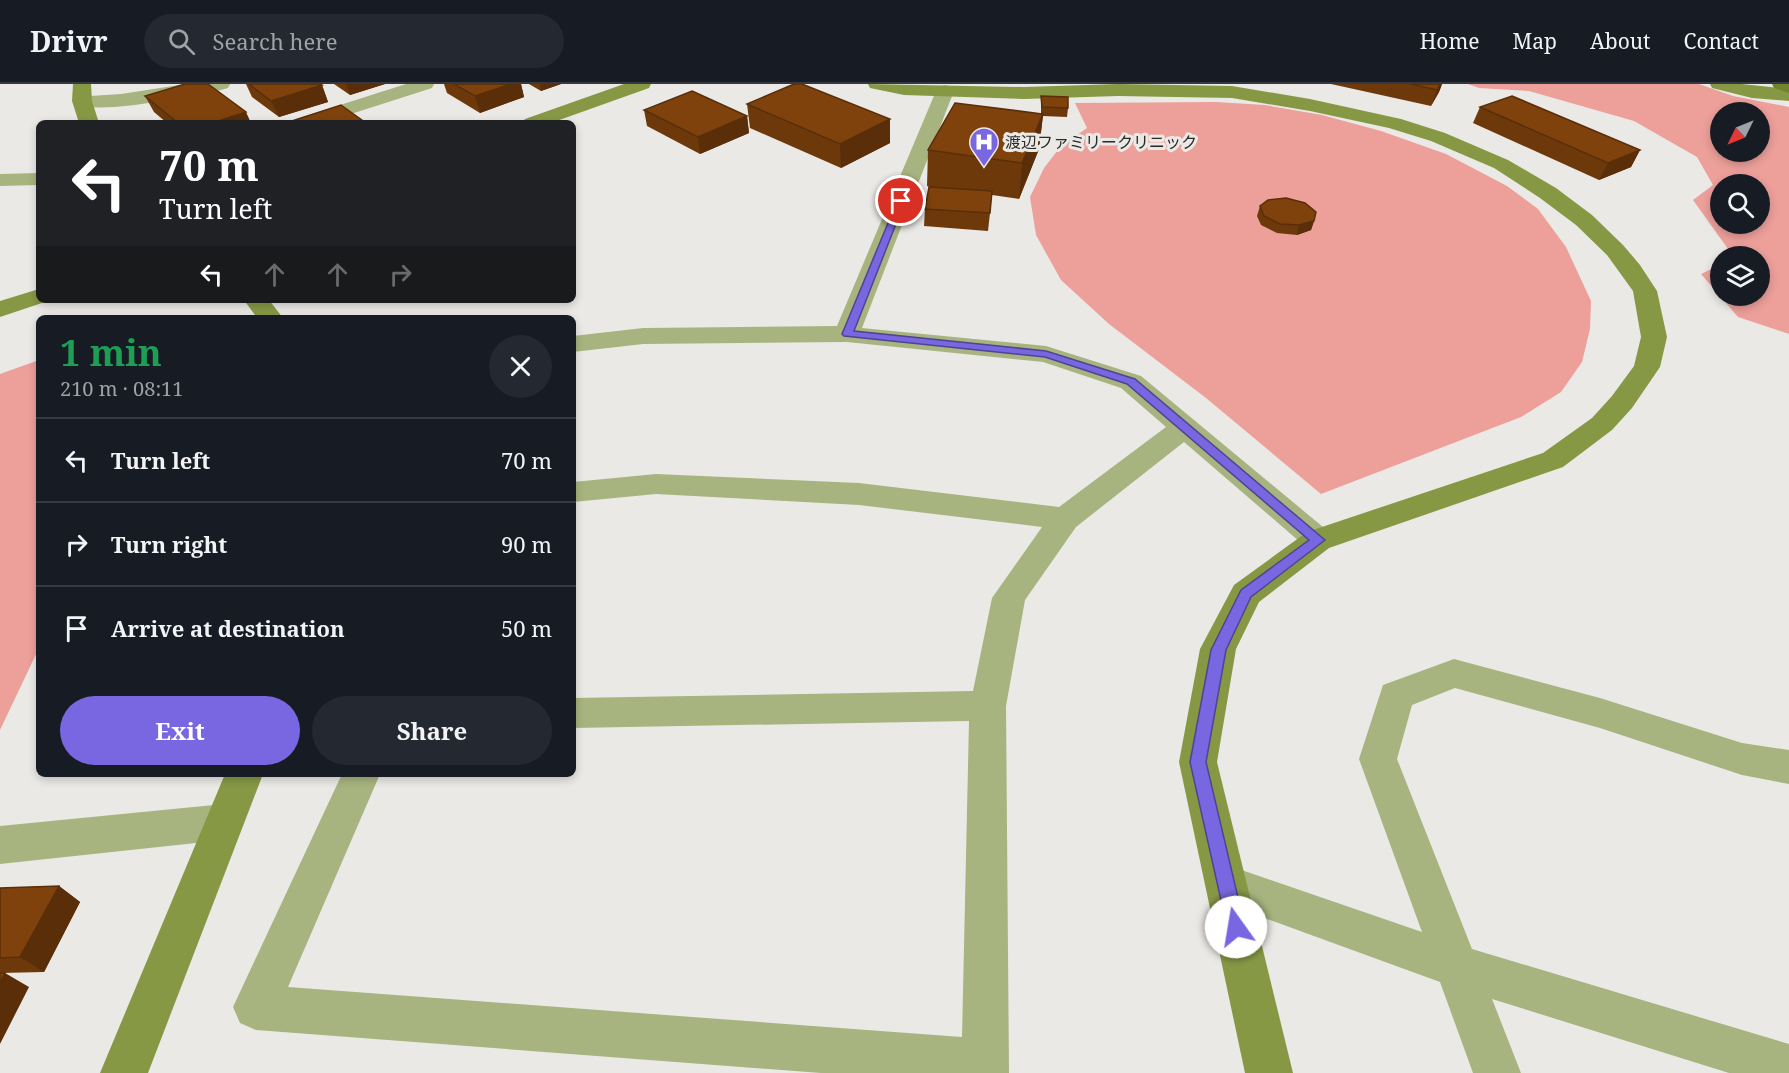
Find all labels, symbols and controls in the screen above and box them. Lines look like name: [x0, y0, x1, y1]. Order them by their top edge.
search box: [144, 14, 564, 68]
text: Drivr: [30, 22, 108, 60]
icon: search: [165, 25, 198, 58]
text: Search here: [213, 26, 337, 56]
text: Home: [1420, 27, 1480, 55]
text: Map: [1513, 27, 1557, 55]
text: About: [1590, 27, 1651, 55]
text: Contact: [1684, 27, 1759, 55]
north arrow: [1710, 102, 1770, 162]
map controls: [1710, 102, 1770, 306]
hospital icon: 渡辺ファミリークリニック: [968, 126, 1000, 168]
place label: 渡辺ファミリークリニック: [1005, 131, 1197, 153]
text: 70 m: [159, 136, 259, 193]
icon: left: [60, 144, 138, 222]
button: search: [1710, 174, 1770, 234]
pin: [875, 175, 926, 226]
icon: arrive: [884, 184, 917, 217]
text: Turn left: [159, 190, 272, 227]
button: layers: [1710, 246, 1770, 306]
icon: left: [195, 258, 228, 291]
icon: ahead: [258, 258, 291, 291]
icon: ahead: [321, 258, 354, 291]
icon: right: [384, 258, 417, 291]
text: 1 min: [60, 328, 162, 377]
button: close: [489, 335, 552, 398]
text: 210 m · 08:11: [60, 375, 183, 402]
icon: left: [60, 444, 93, 477]
text: Turn left: [111, 445, 210, 475]
text: 70 m: [501, 445, 552, 475]
icon: right: [60, 528, 93, 561]
text: Turn right: [111, 529, 227, 559]
text: 90 m: [501, 529, 552, 559]
icon: arrive: [60, 612, 93, 645]
text: Arrive at destination: [111, 613, 345, 643]
text: 50 m: [501, 613, 552, 643]
button: Exit: [60, 696, 300, 765]
button: Share: [312, 696, 552, 765]
position arrow: [1204, 895, 1268, 959]

